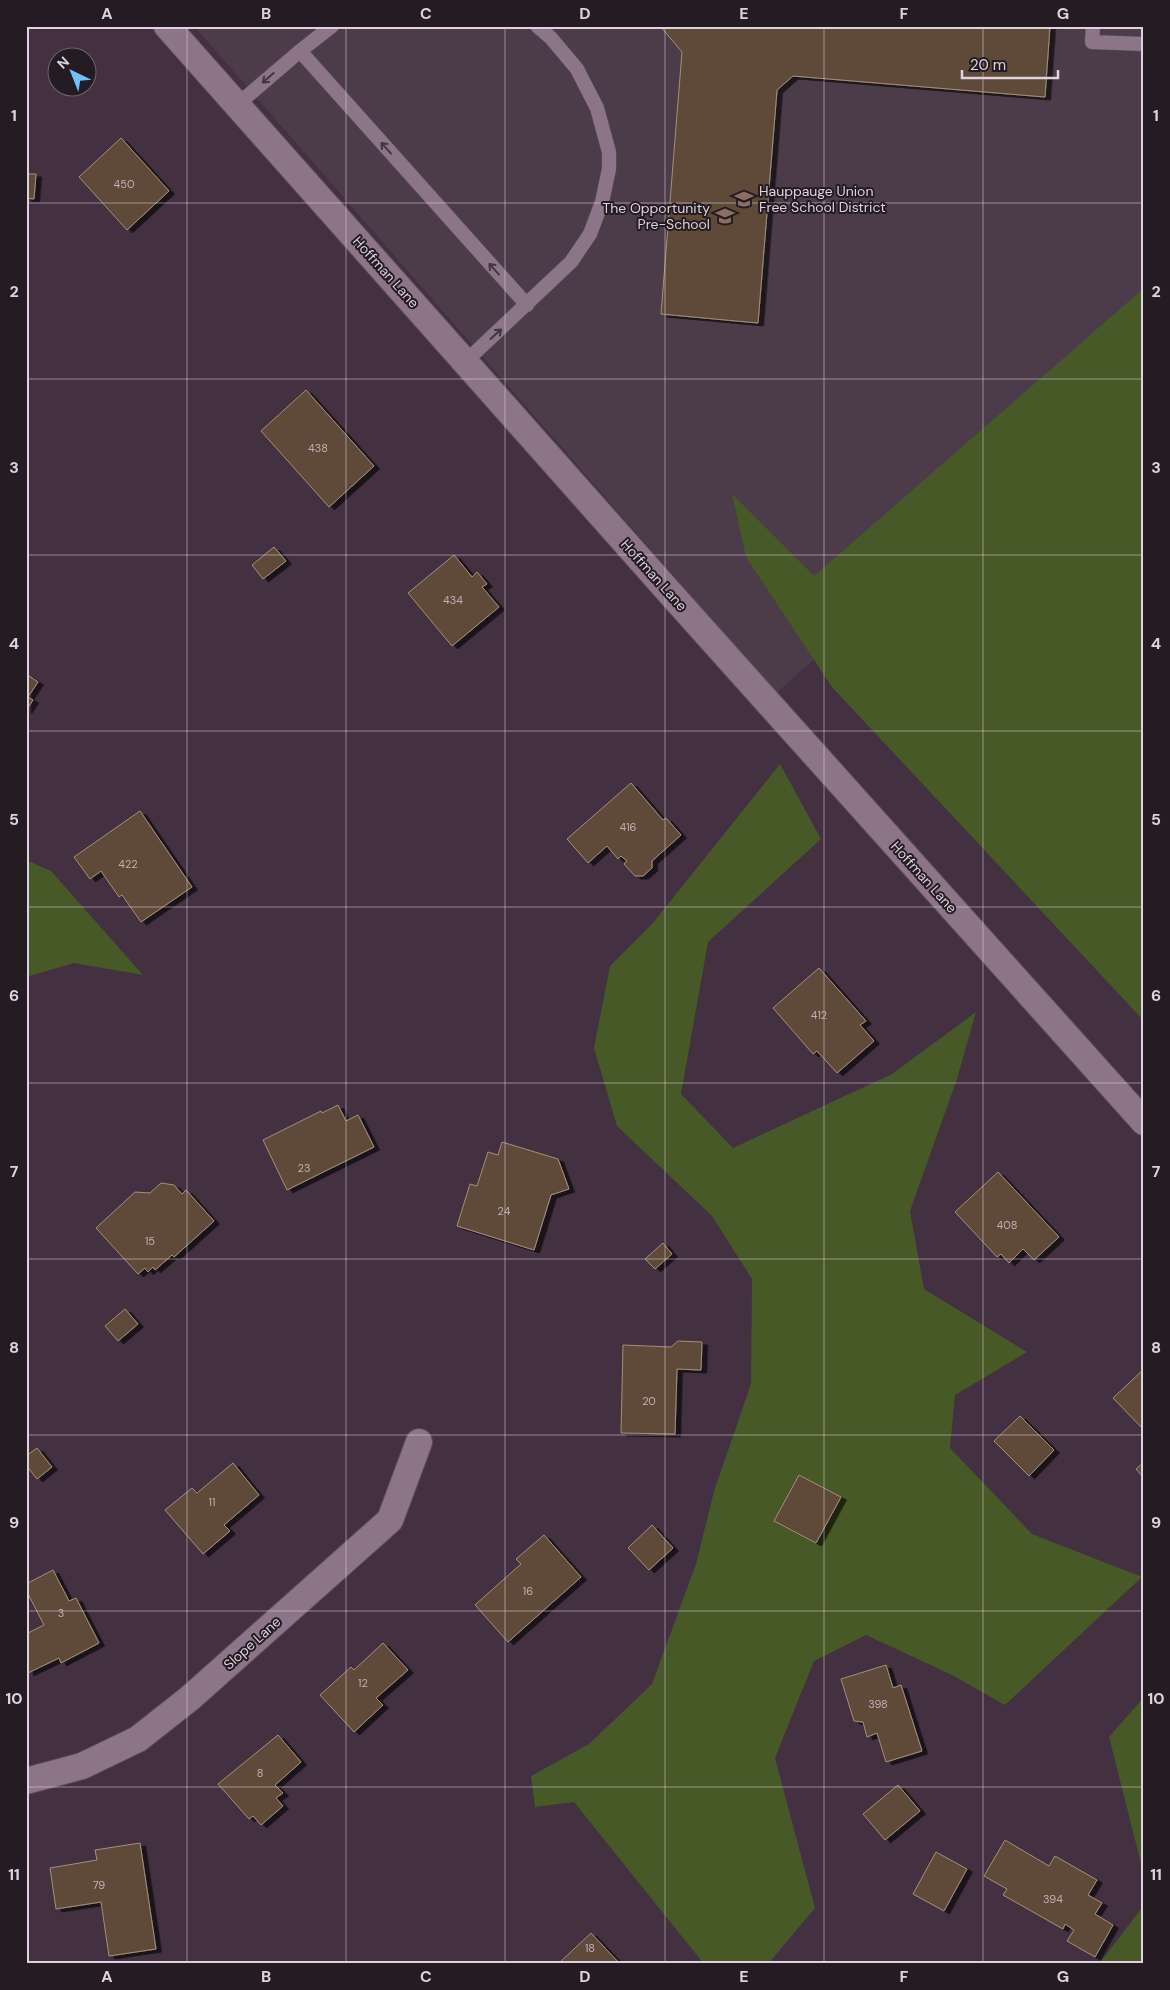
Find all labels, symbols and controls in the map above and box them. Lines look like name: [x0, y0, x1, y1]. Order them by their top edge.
text: A: [101, 3, 113, 24]
text: B: [261, 3, 271, 24]
text: C: [420, 3, 432, 24]
text: D: [579, 3, 591, 24]
text: E: [739, 3, 749, 24]
text: F: [900, 3, 909, 24]
text: G: [1057, 3, 1069, 24]
north arrow: [48, 48, 98, 98]
scale bar: [962, 48, 1059, 80]
text: N: [53, 52, 73, 73]
text: 20 m: [970, 55, 1006, 75]
one-way arrow: [262, 72, 275, 84]
text: 1: [11, 105, 17, 126]
text: 1: [1153, 105, 1159, 126]
one-way arrow: [380, 141, 392, 154]
house number: 450: [114, 177, 134, 191]
place label: Hauppauge Union Free School District: [759, 182, 886, 216]
school or university icon: Hauppauge Union Free School District: [733, 188, 755, 210]
place label: The Opportunity Pre-School: [602, 199, 710, 233]
school or university icon: The Opportunity Pre-School: [714, 205, 736, 227]
street label: Hoffman Lane: [349, 232, 423, 312]
one-way arrow: [489, 263, 500, 276]
text: 2: [9, 281, 19, 302]
text: 2: [1151, 281, 1161, 302]
one-way arrow: [489, 328, 502, 340]
house number: 438: [308, 441, 328, 455]
text: 3: [9, 457, 19, 478]
text: 3: [1151, 457, 1161, 478]
street label: Hoffman Lane: [617, 535, 691, 615]
house number: 434: [443, 593, 463, 607]
text: 4: [9, 633, 19, 654]
text: 4: [1151, 633, 1161, 654]
text: 5: [9, 809, 19, 830]
text: 5: [1151, 809, 1161, 830]
house number: 416: [619, 820, 637, 834]
street label: Hoffman Lane: [887, 837, 961, 917]
house number: 422: [118, 857, 138, 871]
text: 6: [9, 985, 19, 1006]
text: 6: [1151, 985, 1161, 1006]
house number: 412: [811, 1008, 827, 1022]
text: 7: [10, 1161, 19, 1182]
house number: 23: [298, 1161, 310, 1175]
text: 7: [1152, 1161, 1161, 1182]
house number: 24: [498, 1204, 511, 1218]
house number: 408: [997, 1218, 1017, 1232]
house number: 15: [145, 1234, 155, 1248]
text: 8: [9, 1337, 19, 1358]
text: 8: [1151, 1337, 1161, 1358]
house number: 20: [642, 1394, 656, 1408]
house number: 11: [209, 1495, 215, 1509]
text: 9: [9, 1512, 19, 1533]
text: 9: [1151, 1512, 1161, 1533]
house number: 16: [523, 1584, 533, 1598]
house number: 3: [58, 1606, 64, 1620]
street label: Slope Lane: [220, 1613, 284, 1673]
house number: 12: [358, 1676, 368, 1690]
text: 10: [5, 1688, 23, 1709]
text: 10: [1147, 1688, 1165, 1709]
house number: 398: [868, 1697, 888, 1711]
house number: 8: [257, 1766, 263, 1780]
text: 11: [8, 1864, 20, 1885]
text: 11: [1150, 1864, 1162, 1885]
house number: 79: [93, 1878, 105, 1892]
house number: 394: [1043, 1892, 1063, 1906]
house number: 18: [585, 1941, 595, 1955]
text: A: [101, 1966, 113, 1987]
text: B: [261, 1966, 271, 1987]
text: C: [420, 1966, 432, 1987]
text: D: [579, 1966, 591, 1987]
text: E: [739, 1966, 749, 1987]
text: F: [900, 1966, 909, 1987]
text: G: [1057, 1966, 1069, 1987]

